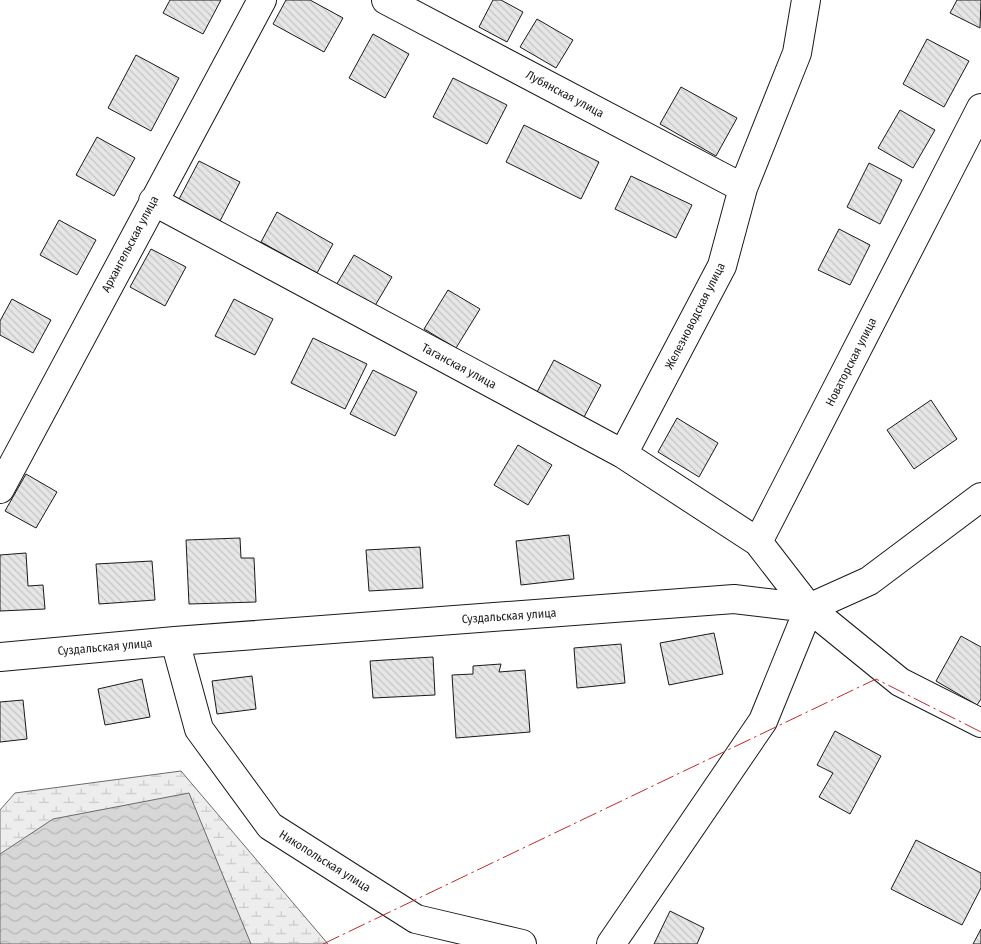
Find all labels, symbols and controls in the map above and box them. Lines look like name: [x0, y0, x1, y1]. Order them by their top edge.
street label: Лубянская улица: [524, 68, 606, 120]
street label: Архангельская улица: [99, 193, 161, 295]
street label: Железноводская улица: [662, 260, 728, 372]
street label: Новаторская улица: [823, 315, 879, 409]
street label: Таганская улица: [419, 340, 499, 392]
street label: Суздальская улица: [461, 606, 557, 626]
street label: Суздальская улица: [57, 636, 153, 658]
street label: Никопольская улица: [277, 827, 373, 895]

